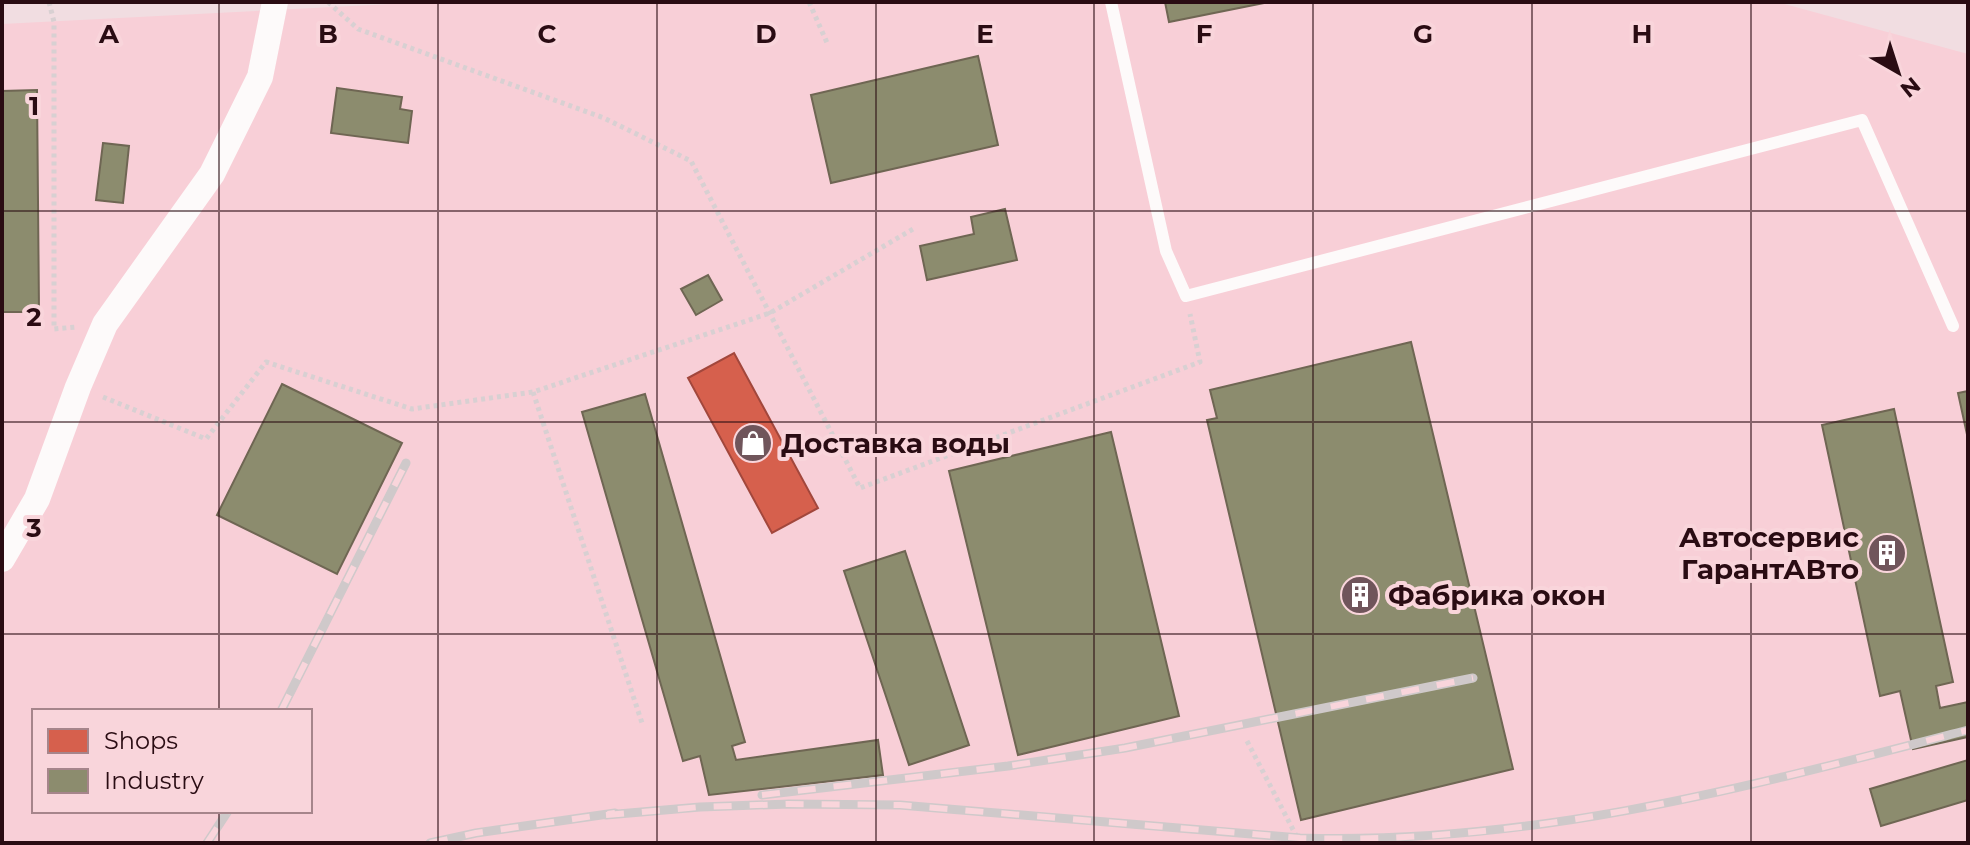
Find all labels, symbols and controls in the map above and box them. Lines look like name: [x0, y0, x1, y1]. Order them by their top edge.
text: A: [98, 18, 120, 50]
text: B: [318, 18, 338, 50]
text: C: [538, 18, 557, 50]
text: D: [755, 18, 777, 50]
text: E: [976, 18, 994, 50]
text: F: [1196, 18, 1212, 50]
text: G: [1413, 18, 1433, 50]
text: H: [1631, 18, 1653, 50]
north arrow: [1858, 32, 1938, 112]
text: N: [1895, 71, 1926, 103]
text: 1: [29, 90, 39, 122]
text: 2: [26, 301, 42, 333]
shop icon: Доставка воды: [732, 422, 774, 464]
place label: Доставка воды: [781, 426, 1010, 460]
text: 3: [25, 512, 42, 544]
place label: Автосервис ГарантАВто: [1679, 520, 1859, 586]
building icon: Автосервис ГарантАВто: [1866, 532, 1908, 574]
building icon: Фабрика окон: [1339, 574, 1381, 616]
place label: Фабрика окон: [1388, 578, 1606, 612]
legend: [32, 709, 312, 813]
text: Shops: [104, 726, 178, 755]
text: Industry: [104, 766, 204, 795]

